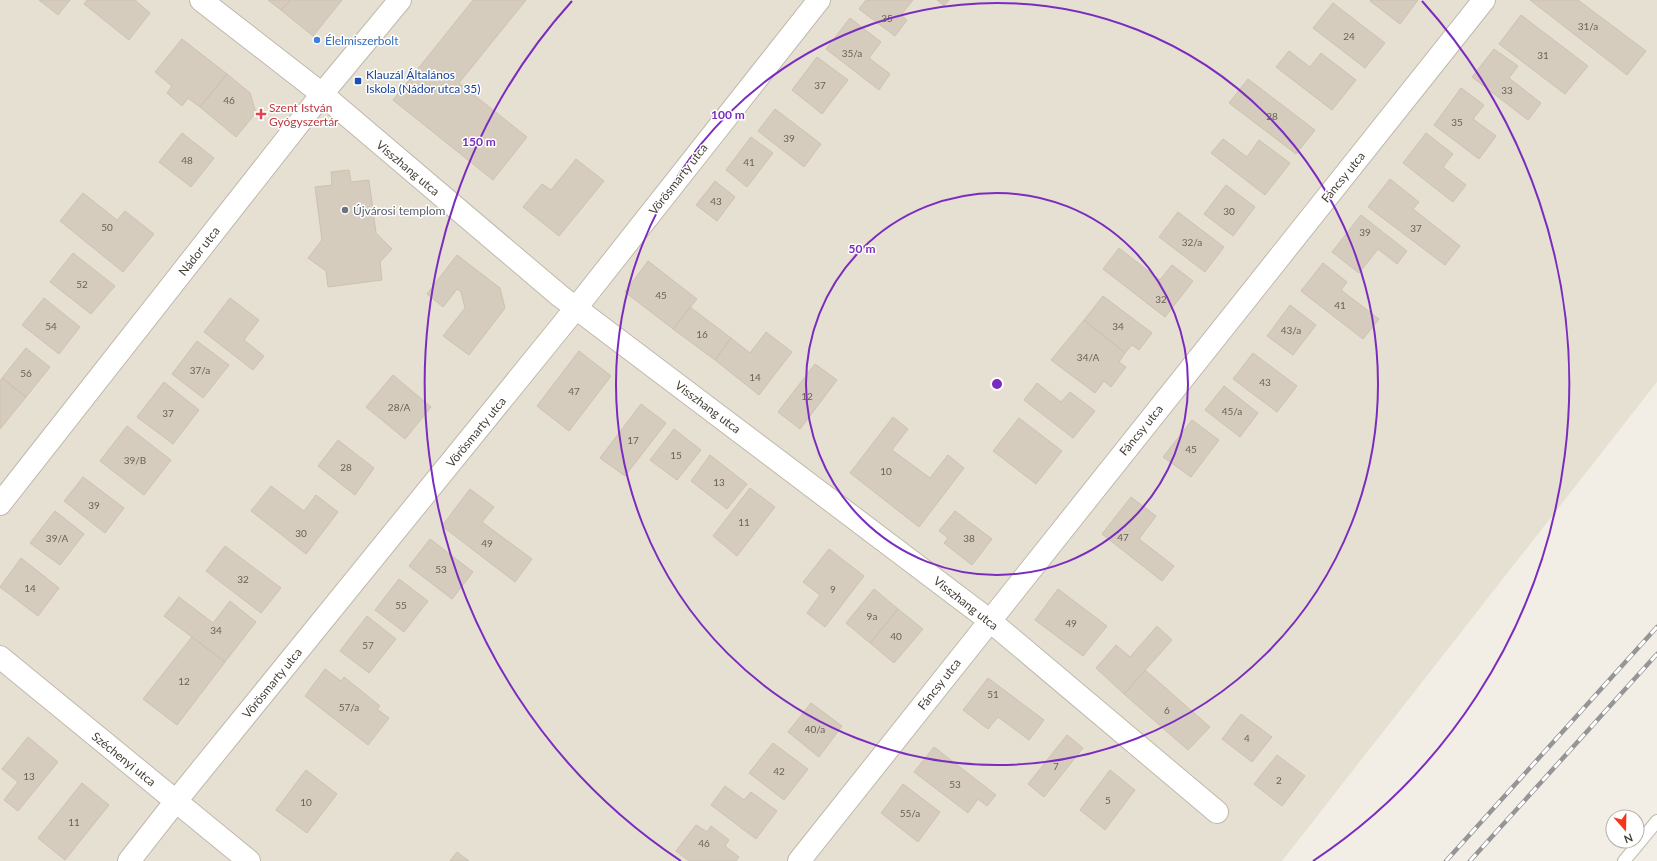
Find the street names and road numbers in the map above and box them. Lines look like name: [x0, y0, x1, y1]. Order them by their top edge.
street label: Visszhang utca: [373, 137, 443, 199]
street label: Vörösmarty utca: [646, 140, 710, 218]
street label: Fáncsy utca: [1318, 149, 1368, 205]
street label: Nádor utca: [175, 223, 223, 279]
street label: Visszhang utca: [672, 377, 744, 437]
street label: Vörösmarty utca: [443, 394, 509, 470]
street label: Fáncsy utca: [1116, 402, 1166, 458]
street label: Visszhang utca: [931, 573, 1001, 633]
street label: Vörösmarty utca: [239, 645, 305, 721]
street label: Fáncsy utca: [914, 655, 964, 713]
street label: Széchenyi utca: [89, 729, 159, 789]

